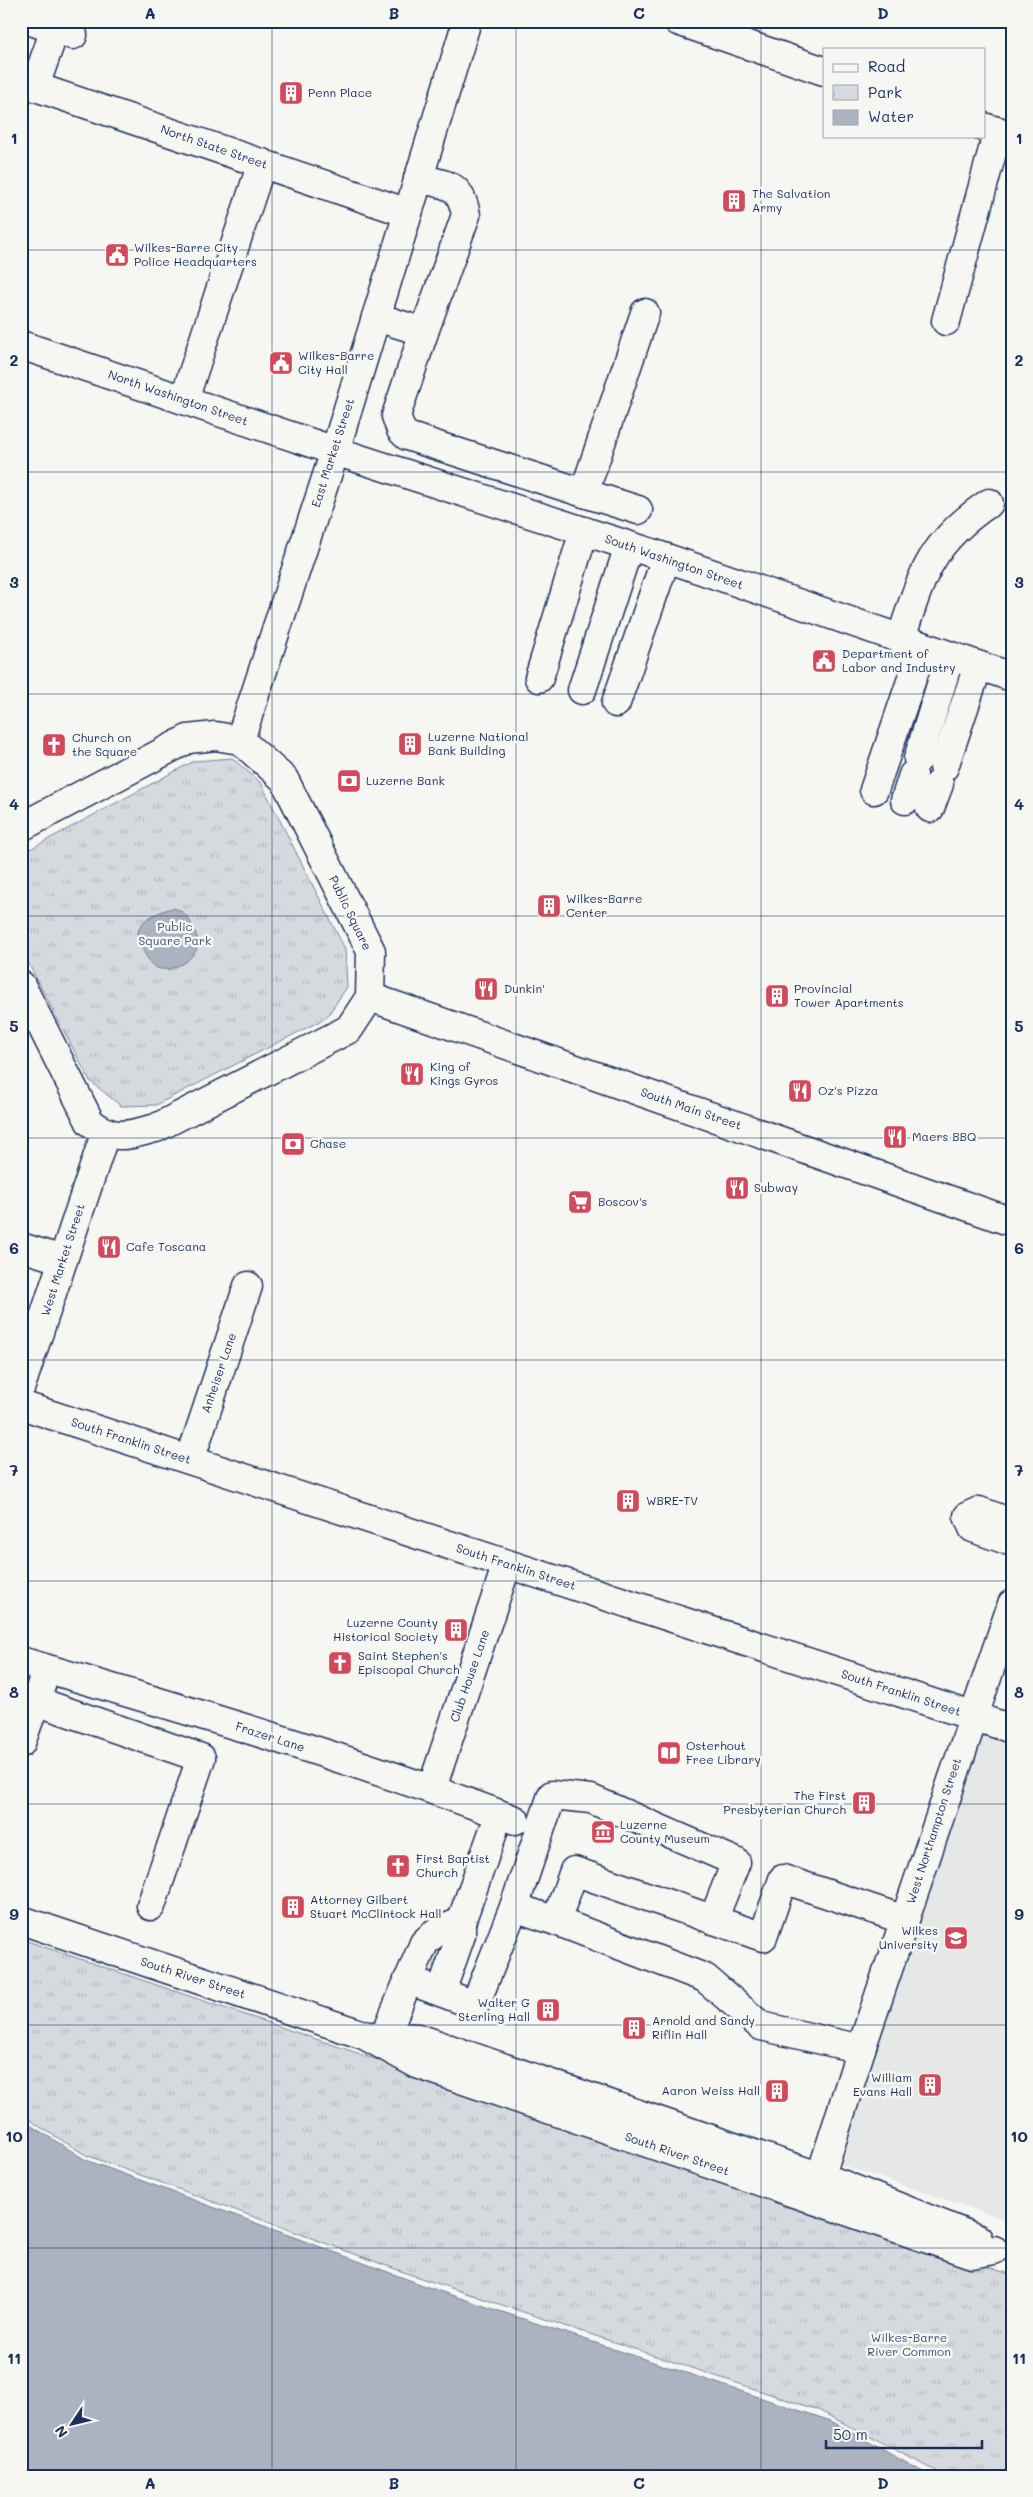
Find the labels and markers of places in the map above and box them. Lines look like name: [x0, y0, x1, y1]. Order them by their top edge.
building icon: Penn Place: [278, 80, 304, 106]
place label: Penn Place: [308, 84, 372, 100]
place label: The Salvation Army: [752, 185, 831, 215]
building icon: The Salvation Army: [721, 188, 747, 214]
place label: Wilkes-Barre City Police Headquarters: [134, 239, 257, 269]
public building icon: Wilkes-Barre City Police Headquarters: [104, 242, 130, 268]
place label: Wilkes-Barre City Hall: [298, 347, 374, 377]
public building icon: Wilkes-Barre City Hall: [268, 350, 294, 376]
place label: Department of Labor and Industry: [842, 645, 955, 675]
public building icon: Department of Labor and Industry: [811, 648, 837, 674]
place label: Luzerne National Bank Building: [428, 728, 528, 758]
place label: Church on the Square: [72, 729, 137, 759]
building icon: Luzerne National Bank Building: [397, 731, 423, 757]
church icon: Church on the Square: [41, 732, 67, 758]
bank icon: Luzerne Bank: [336, 768, 362, 794]
place label: Luzerne Bank: [366, 772, 445, 788]
place label: Wilkes-Barre Center: [566, 890, 642, 920]
building icon: Wilkes-Barre Center: [536, 893, 562, 919]
restaurant icon: Dunkin': [473, 976, 499, 1002]
place label: Dunkin': [504, 980, 545, 996]
place label: Provincial Tower Apartments: [794, 980, 904, 1010]
building icon: Provincial Tower Apartments: [764, 983, 790, 1009]
place label: King of Kings Gyros: [430, 1058, 499, 1088]
restaurant icon: King of Kings Gyros: [399, 1061, 425, 1087]
restaurant icon: Oz's Pizza: [787, 1078, 813, 1104]
place label: Oz's Pizza: [818, 1082, 878, 1098]
restaurant icon: Maers BBQ: [882, 1124, 908, 1150]
place label: Maers BBQ: [912, 1128, 976, 1144]
bank icon: Chase: [280, 1131, 306, 1157]
place label: Chase: [310, 1135, 346, 1151]
restaurant icon: Subway: [724, 1175, 750, 1201]
place label: Subway: [754, 1179, 798, 1195]
supermarket icon: Boscov's: [567, 1189, 593, 1215]
place label: Boscov's: [598, 1193, 648, 1209]
restaurant icon: Cafe Toscana: [96, 1234, 122, 1260]
place label: Cafe Toscana: [126, 1238, 206, 1254]
building icon: WBRE-TV: [615, 1488, 641, 1514]
place label: WBRE-TV: [646, 1492, 698, 1508]
place label: Luzerne County Historical Society: [333, 1614, 438, 1644]
building icon: Luzerne County Historical Society: [443, 1617, 469, 1643]
place label: Saint Stephen's Episcopal Church: [358, 1647, 460, 1677]
church icon: Saint Stephen's Episcopal Church: [327, 1650, 353, 1676]
place label: Osterhout Free Library: [686, 1737, 761, 1767]
library icon: Osterhout Free Library: [656, 1740, 682, 1766]
place label: The First Presbyterian Church: [723, 1787, 846, 1817]
building icon: The First Presbyterian Church: [851, 1790, 877, 1816]
place label: Luzerne County Museum: [620, 1816, 710, 1846]
museum icon: Luzerne County Museum: [590, 1819, 616, 1845]
place label: First Baptist Church: [416, 1850, 490, 1880]
church icon: First Baptist Church: [385, 1853, 411, 1879]
place label: Attorney Gilbert Stuart McClintock Hall: [310, 1891, 441, 1921]
building icon: Attorney Gilbert Stuart McClintock Hall: [280, 1894, 306, 1920]
place label: Wilkes University: [879, 1922, 938, 1952]
school or university icon: Wilkes University: [943, 1925, 969, 1951]
place label: Walter G Sterling Hall: [458, 1994, 530, 2024]
building icon: Walter G Sterling Hall: [535, 1997, 561, 2023]
place label: Arnold and Sandy Riflin Hall: [652, 2012, 755, 2042]
building icon: Arnold and Sandy Riflin Hall: [621, 2015, 647, 2041]
place label: William Evans Hall: [853, 2069, 912, 2099]
building icon: William Evans Hall: [917, 2072, 943, 2098]
building icon: Aaron Weiss Hall: [764, 2078, 790, 2104]
place label: Aaron Weiss Hall: [661, 2082, 760, 2098]

